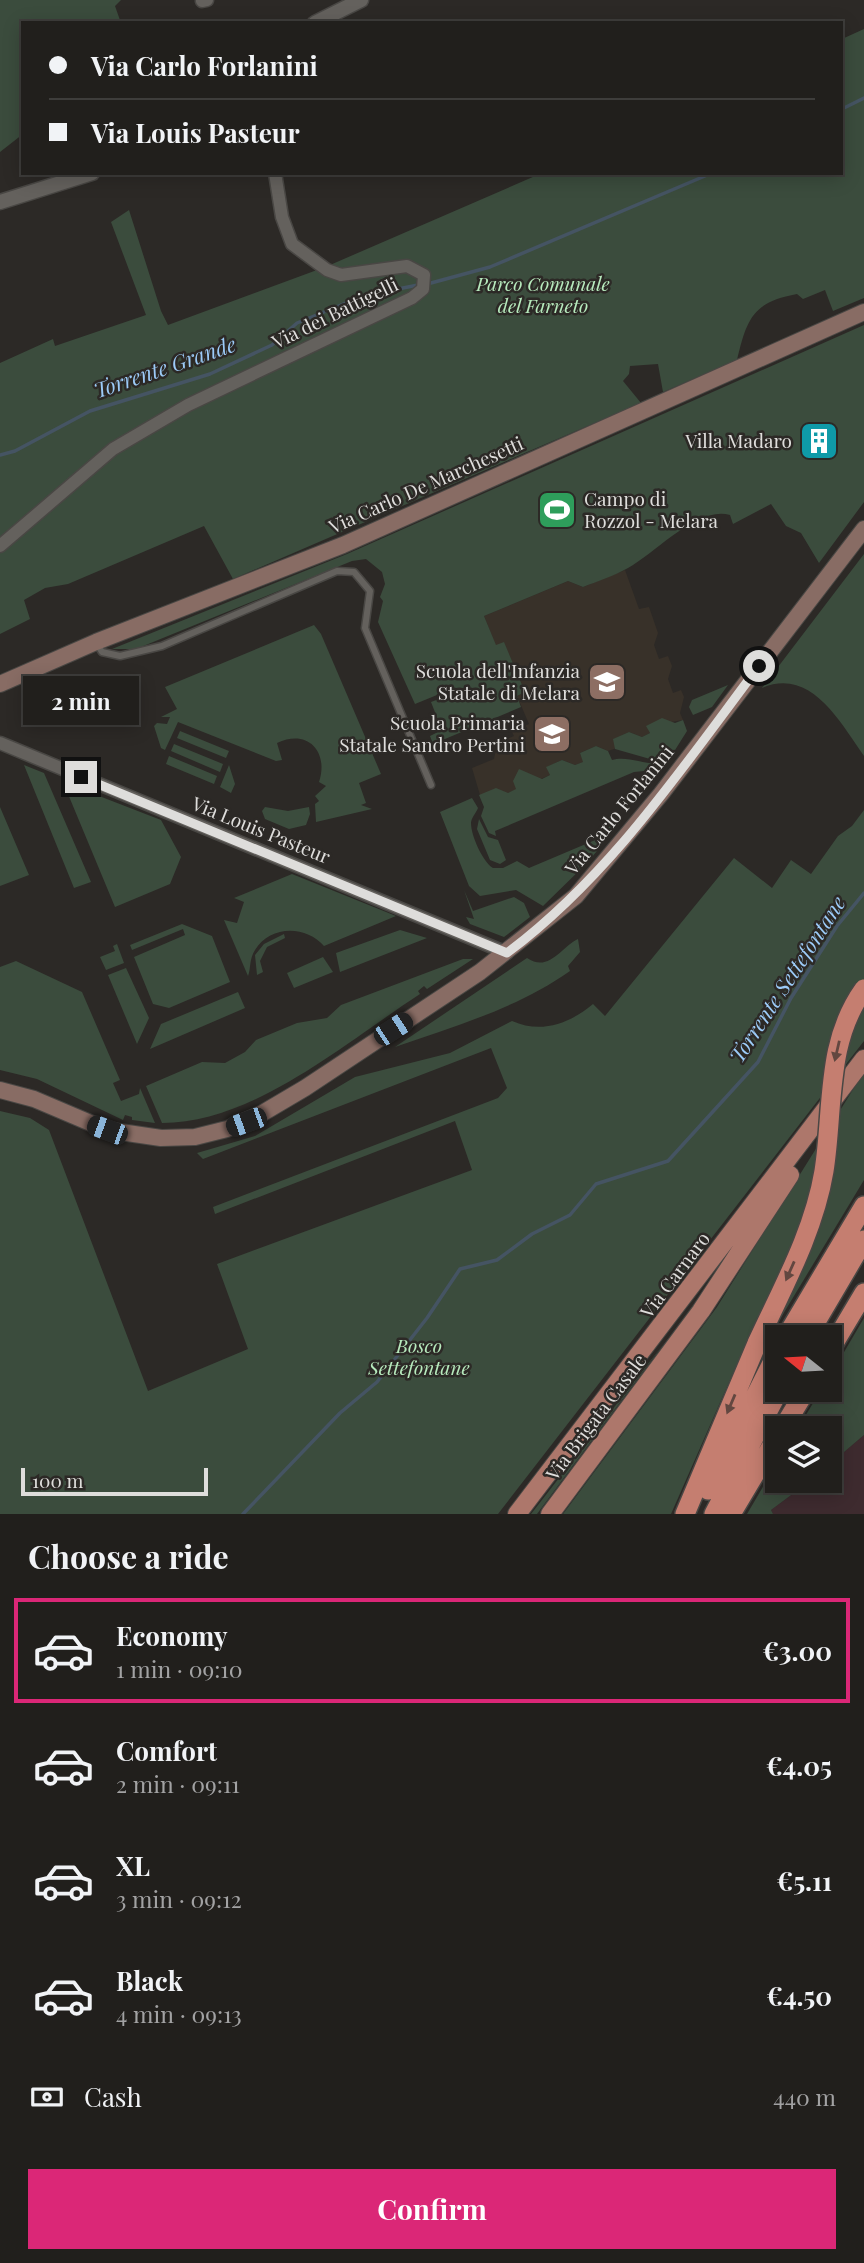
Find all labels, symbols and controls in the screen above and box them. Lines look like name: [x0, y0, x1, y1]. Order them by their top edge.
text: Via Carlo Forlanini: [91, 48, 318, 83]
text: Via Louis Pasteur: [91, 115, 300, 150]
street label: Via dei Battigelli: [266, 270, 402, 354]
park label: Parco Comunale del Farneto: [475, 270, 610, 318]
water label: Torrente Grande: [90, 329, 239, 404]
building icon: Villa Madaro: [798, 420, 840, 462]
place label: Villa Madaro: [684, 427, 792, 453]
street label: Via Carlo De Marchesetti: [323, 429, 527, 539]
place label: Campo di Rozzol - Melara: [584, 485, 719, 533]
sports icon: Campo di Rozzol - Melara: [536, 489, 578, 531]
route start: [743, 650, 775, 682]
place label: Scuola dell'Infanzia Statale di Melara: [416, 657, 581, 705]
school or university icon: Scuola dell'Infanzia Statale di Melara: [586, 661, 628, 703]
callout: 2 min: [23, 676, 139, 724]
text: 2 min: [51, 685, 111, 716]
place label: Scuola Primaria Statale Sandro Pertini: [339, 709, 526, 757]
school or university icon: Scuola Primaria Statale Sandro Pertini: [531, 713, 573, 755]
street label: Via Carlo Forlanini: [557, 739, 679, 880]
route end: [65, 761, 97, 793]
street label: Via Louis Pasteur: [187, 789, 335, 869]
water label: Torrente Settefontane: [722, 890, 851, 1068]
car: [370, 1009, 417, 1049]
one-way arrow: [832, 1040, 843, 1062]
car: [223, 1105, 270, 1139]
car: [84, 1113, 131, 1147]
street label: Via Carnaro: [633, 1226, 715, 1323]
one-way arrow: [784, 1261, 795, 1282]
north arrow: [765, 1325, 842, 1402]
map controls: [765, 1325, 842, 1493]
park label: Bosco Settefontane: [367, 1332, 470, 1380]
street label: Via Brigata Casale: [538, 1348, 651, 1486]
one-way arrow: [726, 1394, 737, 1415]
button: layers: [765, 1416, 842, 1493]
scale bar: [21, 1465, 208, 1497]
text: 100 m: [32, 1467, 83, 1493]
text: Choose a ride: [28, 1534, 229, 1577]
text: Economy: [116, 1618, 227, 1653]
icon: car: [32, 1619, 95, 1682]
text: €3.00: [763, 1633, 832, 1668]
text: 1 min · 09:10: [116, 1653, 243, 1684]
text: Comfort: [116, 1733, 217, 1768]
icon: car: [32, 1734, 95, 1797]
text: €4.05: [766, 1748, 832, 1783]
text: 2 min · 09:11: [116, 1768, 240, 1799]
text: XL: [116, 1848, 150, 1883]
icon: car: [32, 1849, 95, 1912]
text: €5.11: [777, 1863, 832, 1898]
text: 3 min · 09:12: [116, 1883, 242, 1914]
text: Black: [116, 1963, 183, 1998]
icon: car: [32, 1964, 95, 2027]
text: €4.50: [766, 1978, 832, 2013]
text: 4 min · 09:13: [116, 1998, 242, 2029]
icon: cash: [28, 2078, 66, 2116]
text: Cash: [84, 2079, 142, 2114]
text: 440 m: [773, 2081, 836, 2112]
button: Confirm: [28, 2169, 836, 2249]

